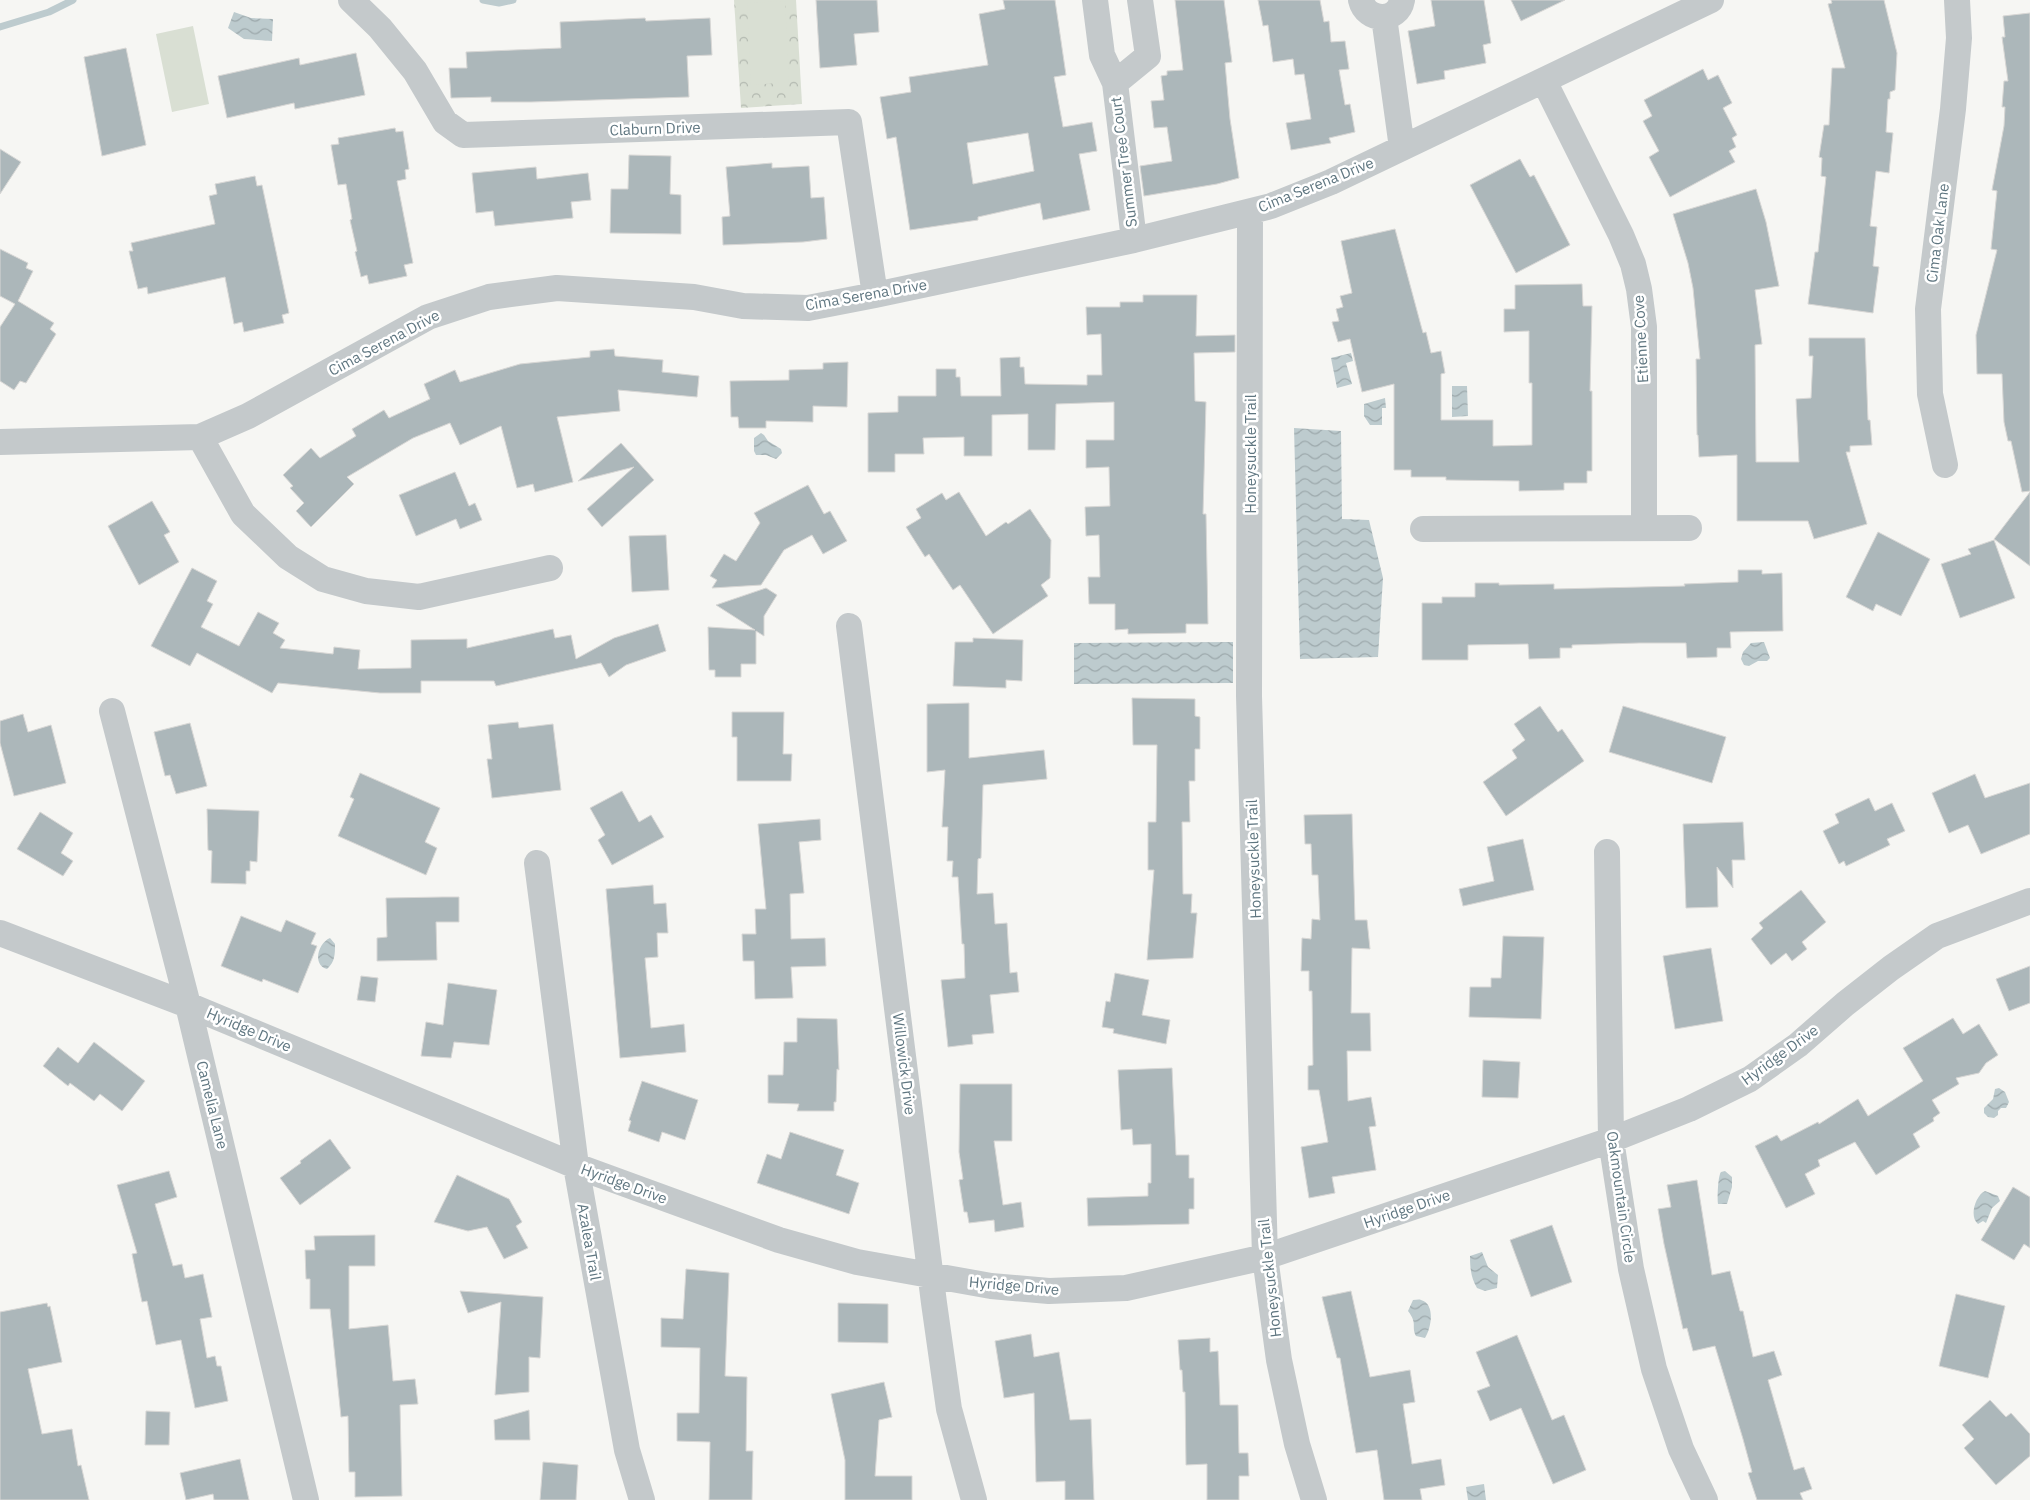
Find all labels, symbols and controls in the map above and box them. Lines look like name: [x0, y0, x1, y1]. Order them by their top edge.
street label: Summer Tree Court: [1106, 96, 1141, 228]
street label: Claburn Drive: [609, 117, 701, 140]
street label: Cima Serena Drive: [1255, 153, 1376, 216]
street label: Cima Oak Lane: [1922, 182, 1953, 284]
street label: Cima Serena Drive: [804, 274, 928, 315]
street label: Etienne Cove: [1629, 295, 1652, 383]
street label: Cima Serena Drive: [325, 305, 443, 380]
street label: Honeysuckle Trail: [1241, 394, 1260, 514]
street label: Honeysuckle Trail: [1242, 799, 1265, 919]
street label: Hyridge Drive: [204, 1003, 295, 1056]
street label: Willowick Drive: [889, 1012, 920, 1116]
street label: Hyridge Drive: [1738, 1020, 1822, 1089]
street label: Camelia Lane: [192, 1059, 233, 1151]
street label: Oakmountain Circle: [1603, 1130, 1640, 1264]
street label: Hyridge Drive: [578, 1159, 670, 1208]
street label: Hyridge Drive: [1361, 1185, 1453, 1232]
street label: Azalea Trail: [573, 1202, 606, 1282]
street label: Honeysuckle Trail: [1254, 1218, 1285, 1338]
street label: Hyridge Drive: [968, 1272, 1060, 1299]

